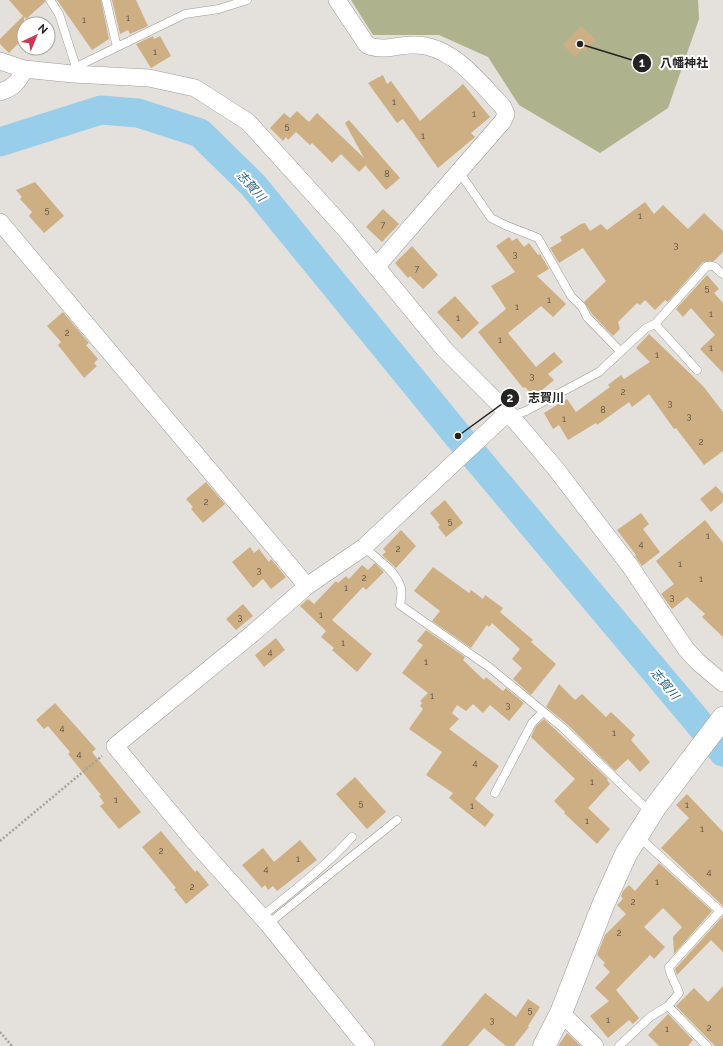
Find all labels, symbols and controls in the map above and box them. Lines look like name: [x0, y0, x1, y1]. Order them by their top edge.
house number: 1: [126, 13, 130, 23]
house number: 1: [82, 15, 86, 25]
north arrow: [16, 16, 56, 56]
text: N: [35, 22, 50, 37]
house number: 1: [153, 47, 157, 57]
callout: 八幡神社: [632, 51, 716, 75]
text: 1: [639, 56, 645, 70]
text: 八幡神社: [660, 56, 708, 70]
house number: 1: [392, 97, 396, 107]
house number: 1: [472, 109, 476, 119]
house number: 5: [285, 121, 290, 131]
house number: 1: [421, 131, 425, 141]
water label: 志賀川: [234, 168, 270, 206]
house number: 8: [384, 169, 390, 179]
house number: 5: [45, 205, 50, 215]
house number: 1: [638, 211, 642, 221]
house number: 7: [381, 220, 386, 230]
house number: 3: [674, 240, 679, 250]
house number: 3: [513, 249, 518, 259]
house number: 7: [415, 264, 420, 274]
house number: 5: [705, 283, 710, 293]
house number: 1: [547, 295, 551, 305]
house number: 1: [515, 302, 519, 312]
house number: 1: [709, 309, 713, 319]
house number: 1: [456, 313, 460, 323]
house number: 2: [65, 328, 70, 338]
house number: 1: [498, 335, 502, 345]
house number: 1: [709, 343, 713, 353]
house number: 1: [655, 350, 659, 360]
house number: 3: [530, 371, 535, 381]
callout: 志賀川: [500, 386, 572, 410]
house number: 2: [621, 387, 626, 397]
text: 2: [507, 391, 514, 405]
text: 志賀川: [528, 391, 564, 405]
house number: 3: [668, 398, 673, 408]
house number: 8: [600, 405, 606, 415]
house number: 3: [687, 411, 692, 421]
house number: 1: [562, 414, 566, 424]
house number: 2: [699, 437, 704, 447]
house number: 2: [204, 497, 209, 507]
house number: 5: [448, 516, 453, 526]
house number: 1: [706, 531, 710, 541]
house number: 4: [639, 539, 644, 549]
house number: 2: [396, 544, 401, 554]
house number: 1: [678, 559, 682, 569]
house number: 3: [257, 565, 262, 575]
house number: 2: [362, 573, 367, 583]
house number: 1: [699, 574, 703, 584]
house number: 1: [344, 583, 348, 593]
house number: 3: [670, 592, 675, 602]
house number: 1: [319, 610, 323, 620]
house number: 3: [238, 612, 243, 622]
house number: 1: [341, 638, 345, 648]
house number: 4: [268, 647, 273, 657]
house number: 1: [424, 657, 428, 667]
water label: 志賀川: [648, 666, 683, 704]
house number: 1: [430, 691, 434, 701]
house number: 3: [506, 700, 511, 710]
house number: 4: [60, 723, 65, 733]
house number: 1: [612, 728, 616, 738]
house number: 4: [77, 749, 82, 759]
house number: 4: [473, 758, 478, 768]
house number: 1: [590, 777, 594, 787]
house number: 1: [114, 795, 118, 805]
house number: 5: [359, 798, 364, 808]
house number: 1: [685, 800, 689, 810]
house number: 1: [470, 801, 474, 811]
house number: 1: [585, 816, 589, 826]
house number: 1: [700, 824, 704, 834]
house number: 2: [159, 846, 164, 856]
house number: 1: [296, 854, 300, 864]
house number: 4: [264, 864, 269, 874]
house number: 4: [707, 867, 712, 877]
house number: 1: [655, 877, 659, 887]
house number: 2: [190, 882, 195, 892]
house number: 2: [631, 897, 636, 907]
house number: 2: [617, 928, 622, 938]
house number: 5: [528, 1005, 533, 1015]
house number: 3: [490, 1015, 495, 1025]
house number: 1: [606, 1015, 610, 1025]
house number: 2: [707, 1023, 712, 1033]
house number: 1: [665, 1024, 669, 1034]

